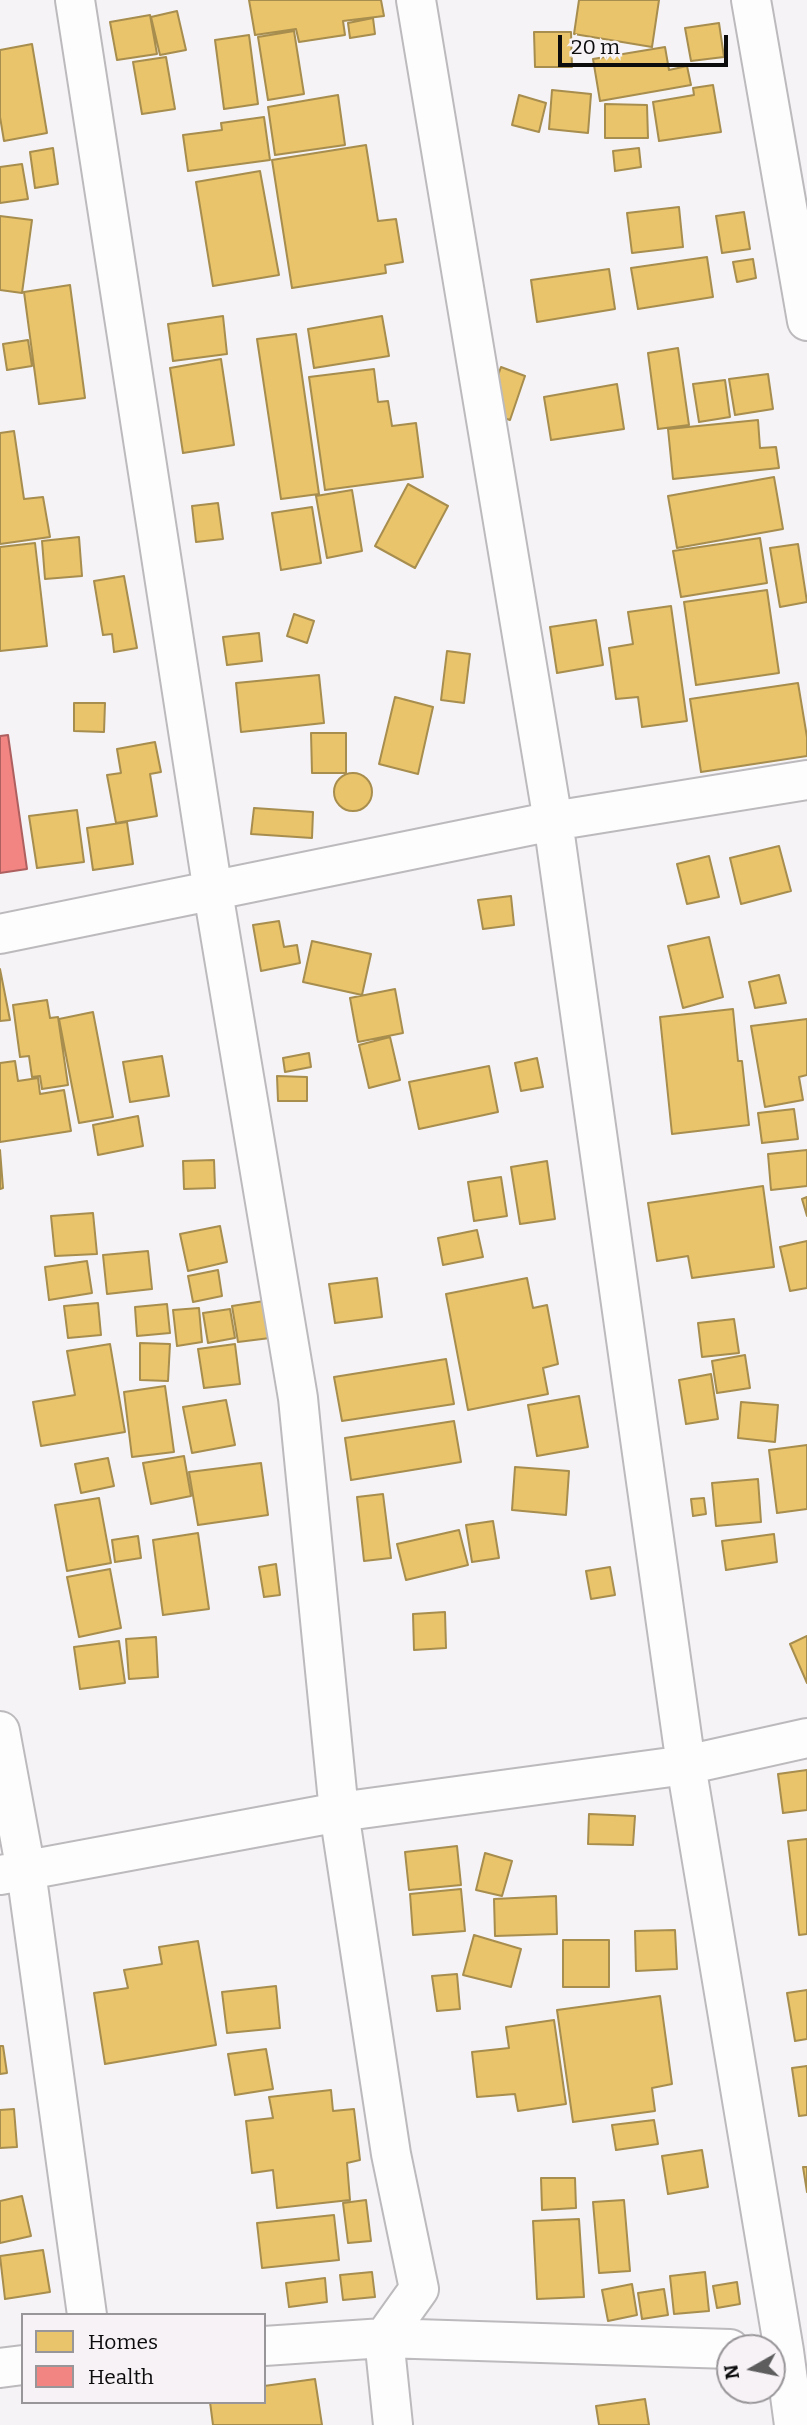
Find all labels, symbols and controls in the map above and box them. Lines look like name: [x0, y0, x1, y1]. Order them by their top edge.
scale bar: [562, 21, 732, 65]
text: 20 m: [571, 34, 620, 60]
legend: [21, 2313, 266, 2404]
text: Homes: [88, 2329, 158, 2355]
north arrow: [716, 2334, 786, 2404]
text: N: [719, 2363, 744, 2381]
text: Health: [88, 2364, 154, 2390]

